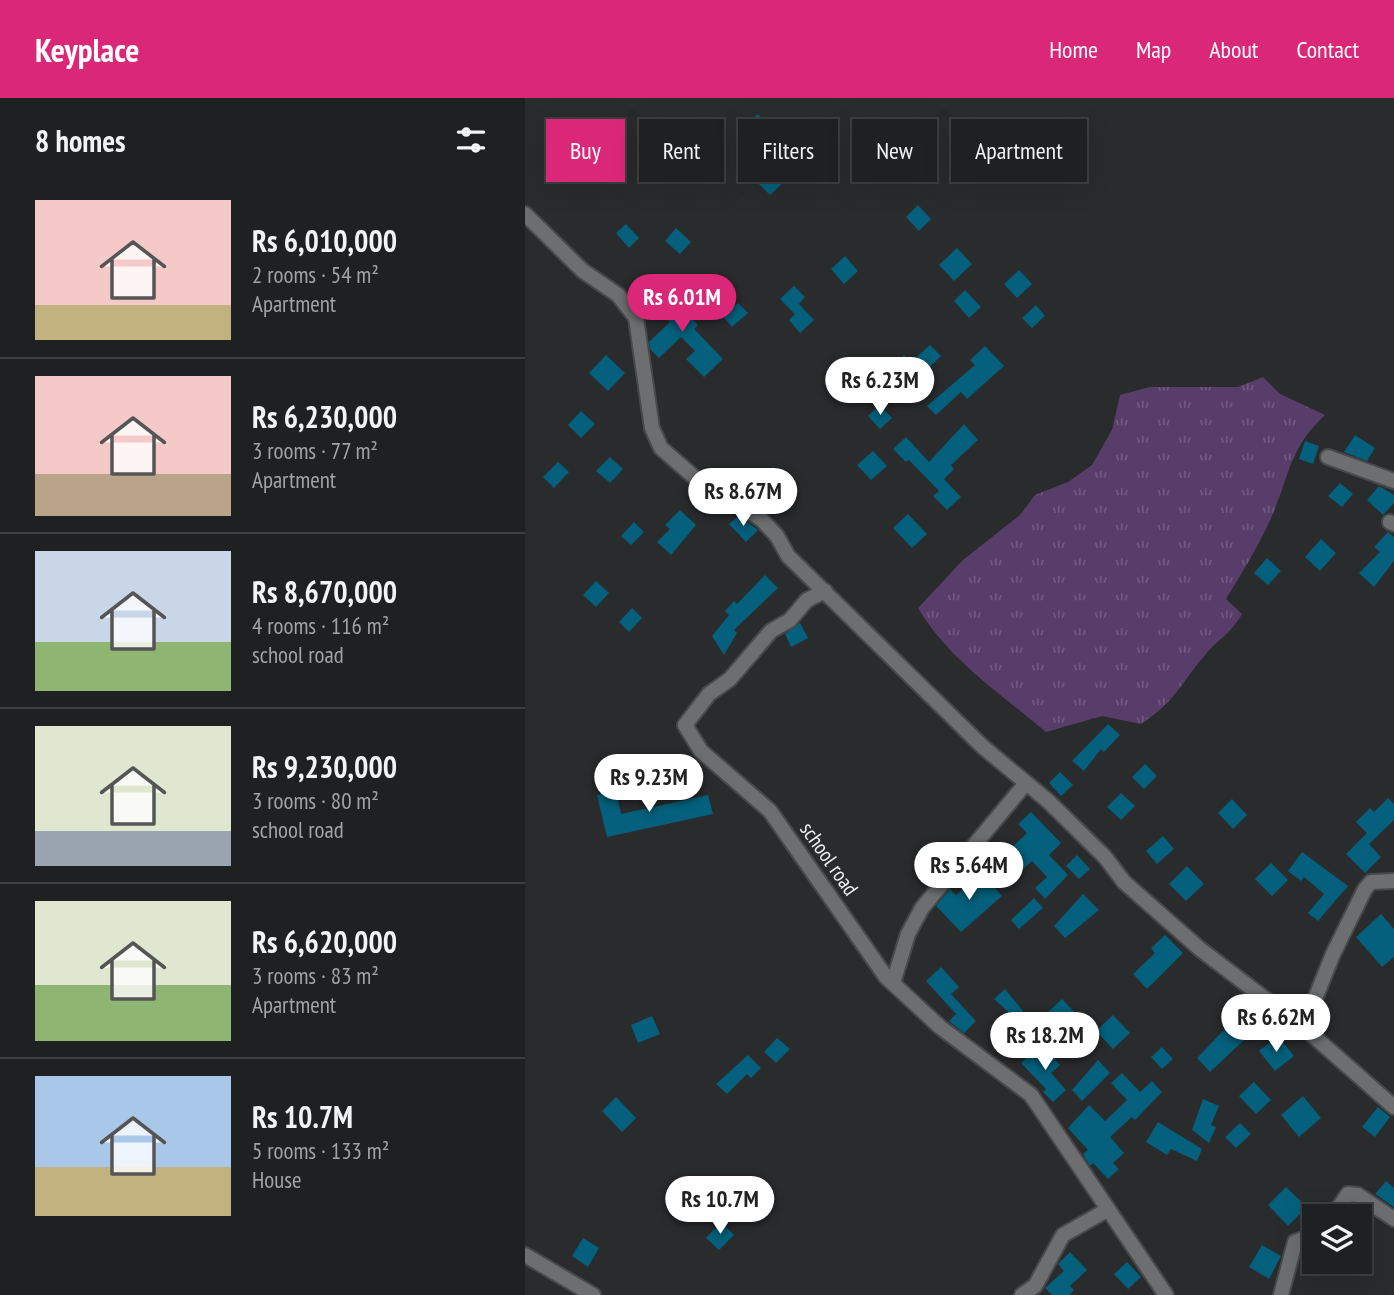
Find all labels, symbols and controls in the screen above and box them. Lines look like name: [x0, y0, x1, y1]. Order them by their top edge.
text: Keyplace: [35, 28, 139, 71]
text: Home: [1049, 34, 1098, 65]
text: Map: [1136, 34, 1171, 65]
text: About: [1209, 34, 1258, 65]
text: Contact: [1296, 34, 1359, 65]
chip: Buy: [546, 119, 625, 182]
chip: Rent: [639, 119, 724, 182]
chip: Filters: [738, 119, 838, 182]
chip: New: [852, 119, 937, 182]
chip: Apartment: [951, 119, 1087, 182]
text: 8 homes: [35, 121, 126, 160]
icon: filters: [452, 121, 490, 159]
text: Rs 6,010,000: [252, 221, 397, 260]
icon: home: [91, 228, 175, 312]
text: 2 rooms · 54 m²: [252, 260, 379, 289]
pin: Rs 6.01M: [610, 274, 754, 334]
text: Rs 6.01M: [643, 282, 721, 311]
text: Apartment: [252, 289, 336, 318]
pin: Rs 6.23M: [808, 358, 952, 417]
text: Rs 6.23M: [841, 365, 919, 394]
text: Rs 6,230,000: [252, 397, 397, 436]
icon: home: [91, 404, 175, 488]
text: 3 rooms · 77 m²: [252, 436, 378, 465]
text: Apartment: [252, 465, 336, 494]
pin: Rs 8.67M: [671, 468, 815, 528]
text: Rs 8.67M: [704, 476, 782, 505]
text: Rs 8,670,000: [252, 572, 397, 611]
icon: home: [91, 579, 175, 663]
text: 4 rooms · 116 m²: [252, 611, 389, 640]
text: school road: [252, 640, 344, 669]
text: Rs 9,230,000: [252, 747, 397, 786]
icon: home: [91, 754, 175, 838]
pin: Rs 9.23M: [577, 754, 721, 814]
text: Rs 9.23M: [610, 762, 688, 791]
text: 3 rooms · 80 m²: [252, 786, 379, 815]
text: school road: [252, 815, 344, 844]
street label: school road: [794, 817, 864, 901]
pin: Rs 5.64M: [897, 842, 1041, 902]
text: Rs 5.64M: [930, 850, 1008, 879]
text: Rs 6,620,000: [252, 922, 397, 961]
icon: home: [91, 929, 175, 1013]
text: 3 rooms · 83 m²: [252, 961, 379, 990]
text: Apartment: [252, 990, 336, 1019]
pin: Rs 6.62M: [1204, 995, 1348, 1054]
text: Rs 6.62M: [1237, 1002, 1315, 1031]
pin: Rs 18.2M: [973, 1012, 1117, 1072]
text: Rs 18.2M: [1006, 1020, 1084, 1049]
text: Rs 10.7M: [252, 1097, 353, 1136]
icon: home: [91, 1104, 175, 1188]
text: 5 rooms · 133 m²: [252, 1136, 389, 1165]
text: House: [252, 1165, 302, 1194]
pin: Rs 10.7M: [648, 1176, 792, 1236]
text: Rs 10.7M: [681, 1184, 759, 1213]
map controls: [1302, 1204, 1372, 1274]
button: layers: [1302, 1204, 1372, 1274]

